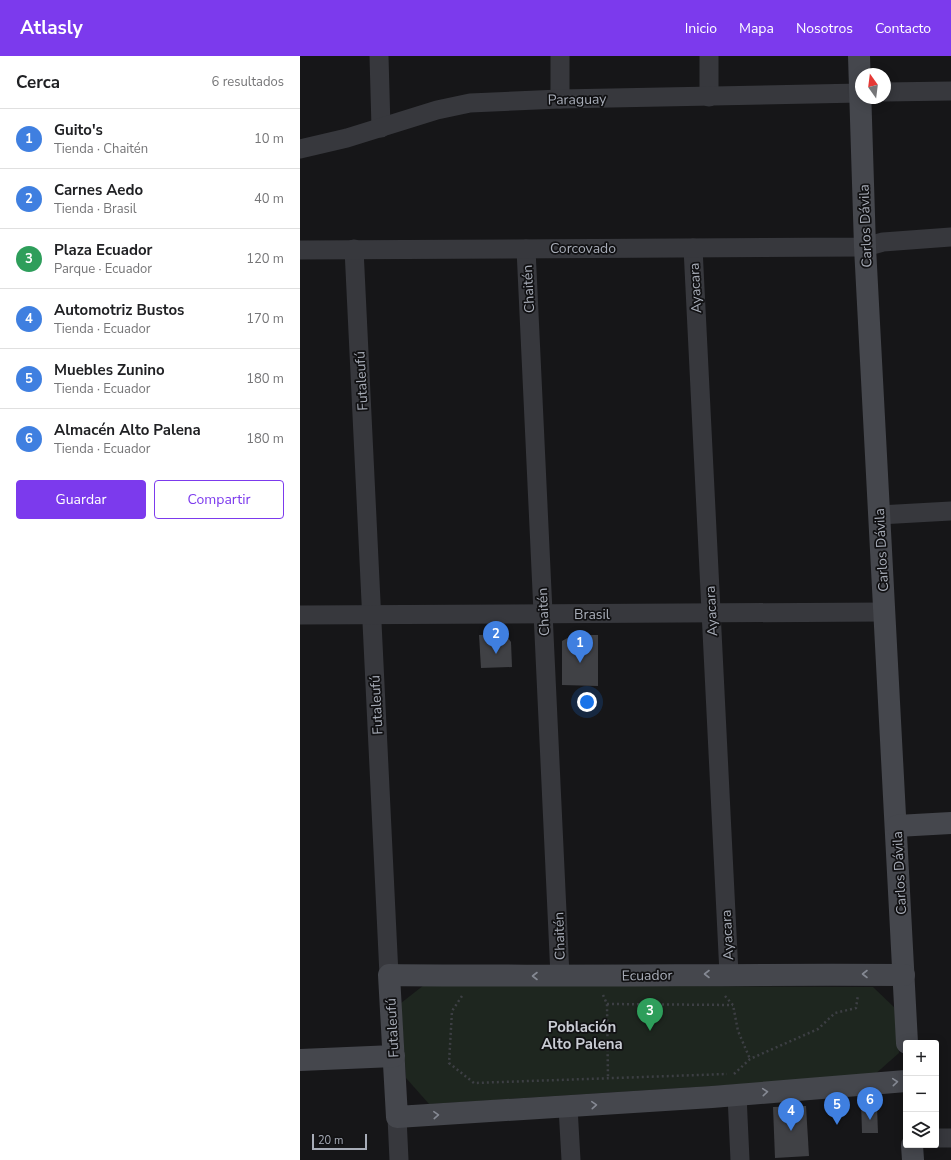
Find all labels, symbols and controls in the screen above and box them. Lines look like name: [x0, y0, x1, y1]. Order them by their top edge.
text: Atlasly: [20, 15, 83, 41]
text: Inicio: [685, 19, 717, 38]
text: Mapa: [739, 19, 774, 38]
text: Nosotros: [796, 19, 853, 38]
text: Contacto: [875, 19, 931, 38]
north arrow: [855, 68, 891, 104]
text: Cerca: [16, 71, 60, 94]
text: 6 resultados: [212, 73, 284, 91]
street label: Paraguay: [547, 89, 607, 110]
text: Guito's: [54, 120, 103, 140]
text: 1: [25, 130, 33, 148]
text: 10 m: [254, 130, 284, 148]
text: Tienda · Chaitén: [54, 140, 148, 158]
text: Carnes Aedo: [54, 180, 143, 200]
street label: Carlos Dávila: [855, 184, 876, 268]
text: 2: [25, 190, 33, 208]
text: 40 m: [254, 190, 284, 208]
text: Tienda · Brasil: [54, 200, 137, 218]
street label: Corcovado: [550, 239, 616, 258]
text: Plaza Ecuador: [54, 240, 152, 260]
text: 3: [25, 250, 33, 268]
text: 120 m: [246, 250, 284, 268]
text: Parque · Ecuador: [54, 260, 152, 278]
street label: Ayacara: [685, 262, 706, 314]
street label: Chaitén: [518, 264, 539, 314]
text: Automotriz Bustos: [54, 300, 184, 320]
text: 4: [25, 310, 33, 328]
text: 170 m: [246, 310, 284, 328]
text: Tienda · Ecuador: [54, 320, 150, 338]
street label: Futaleufú: [350, 351, 373, 411]
text: Muebles Zunino: [54, 360, 165, 380]
text: 5: [25, 370, 33, 388]
text: 180 m: [246, 370, 284, 388]
text: Tienda · Ecuador: [54, 380, 150, 398]
text: Almacén Alto Palena: [54, 420, 201, 440]
text: 6: [25, 430, 33, 448]
text: 180 m: [246, 430, 284, 448]
text: Tienda · Ecuador: [54, 440, 150, 458]
button: Guardar: [16, 480, 146, 519]
button: Compartir: [154, 480, 284, 519]
street label: Carlos Dávila: [870, 508, 893, 592]
street label: Ayacara: [701, 585, 722, 637]
street label: Chaitén: [533, 587, 554, 637]
street label: Brasil: [574, 605, 611, 624]
pin: 2: [483, 621, 509, 654]
pin: 1: [567, 630, 593, 663]
street label: Futaleufú: [365, 675, 388, 735]
your location: [577, 692, 597, 712]
street label: Carlos Dávila: [888, 831, 911, 915]
street label: Ayacara: [717, 909, 738, 961]
street label: Chaitén: [549, 912, 570, 960]
street label: Ecuador: [621, 966, 673, 985]
one-way arrow: [704, 970, 710, 978]
one-way arrow: [862, 970, 868, 978]
one-way arrow: [532, 972, 538, 980]
street label: Futaleufú: [381, 998, 404, 1058]
pin: 3: [637, 998, 663, 1031]
district label: Población Alto Palena: [541, 1017, 623, 1054]
map controls: [903, 1040, 939, 1148]
button: +: [903, 1040, 939, 1076]
button: −: [903, 1076, 939, 1112]
one-way arrow: [892, 1078, 898, 1087]
pin: 6: [857, 1087, 883, 1120]
one-way arrow: [762, 1088, 768, 1097]
pin: 5: [824, 1092, 850, 1125]
pin: 4: [778, 1098, 804, 1131]
one-way arrow: [591, 1100, 597, 1109]
one-way arrow: [433, 1110, 439, 1119]
button: layers: [903, 1112, 939, 1148]
scale bar: [312, 1132, 367, 1151]
text: 20 m: [318, 1133, 343, 1148]

